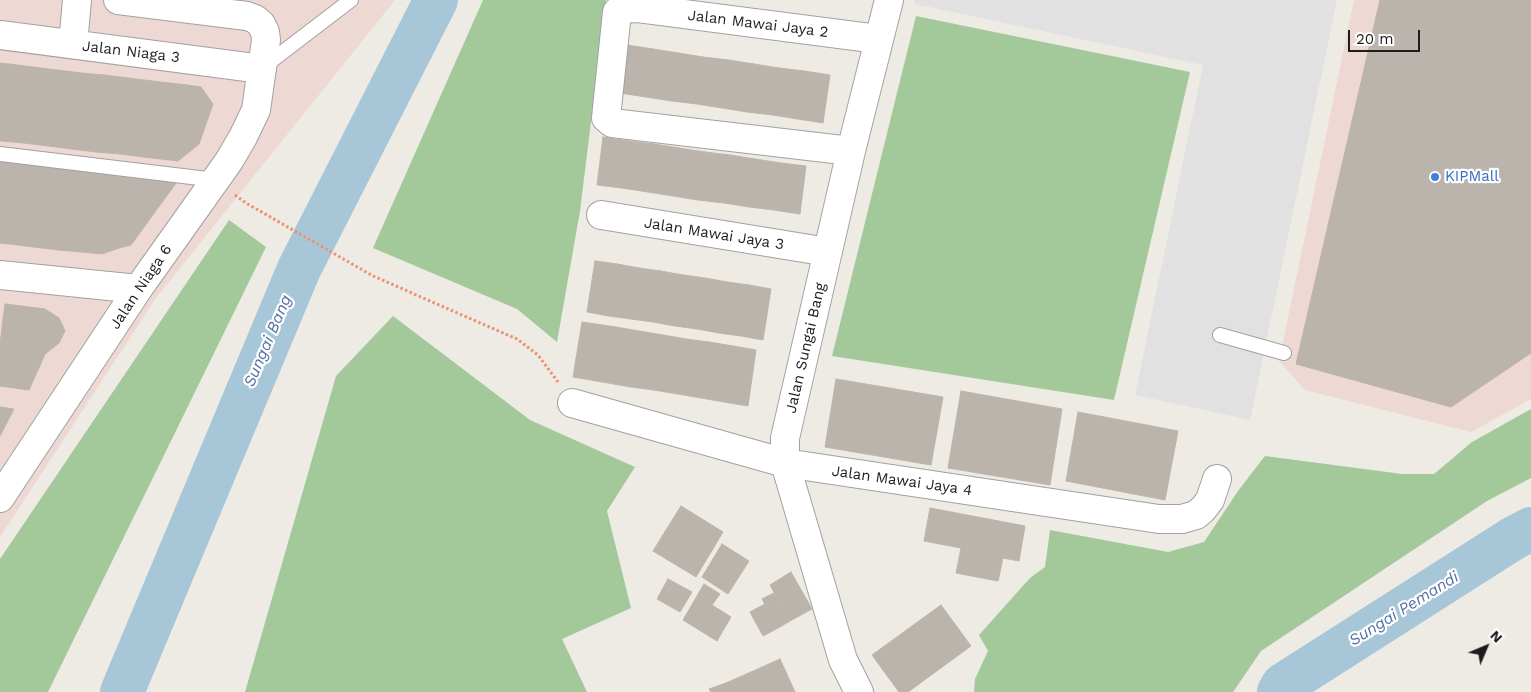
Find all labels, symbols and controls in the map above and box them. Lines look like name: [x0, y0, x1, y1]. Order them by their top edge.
street label: Jalan Mawai Jaya 2: [687, 6, 829, 42]
scale bar: [1351, 20, 1424, 52]
text: 20 m: [1356, 30, 1394, 48]
street label: Jalan Niaga 3: [81, 37, 181, 67]
place label: KIPMall: [1445, 168, 1499, 186]
marker: KIPMall: [1429, 171, 1441, 183]
street label: Jalan Mawai Jaya 3: [643, 214, 785, 254]
street label: Jalan Niaga 6: [106, 241, 176, 333]
street label: Jalan Sungai Bang: [782, 281, 830, 415]
water label: Sungai Bang: [240, 292, 296, 390]
street label: Jalan Mawai Jaya 4: [831, 462, 973, 500]
water label: Sungai Pemandi: [1346, 568, 1462, 650]
north arrow: [1461, 622, 1511, 672]
text: N: [1487, 627, 1506, 646]

